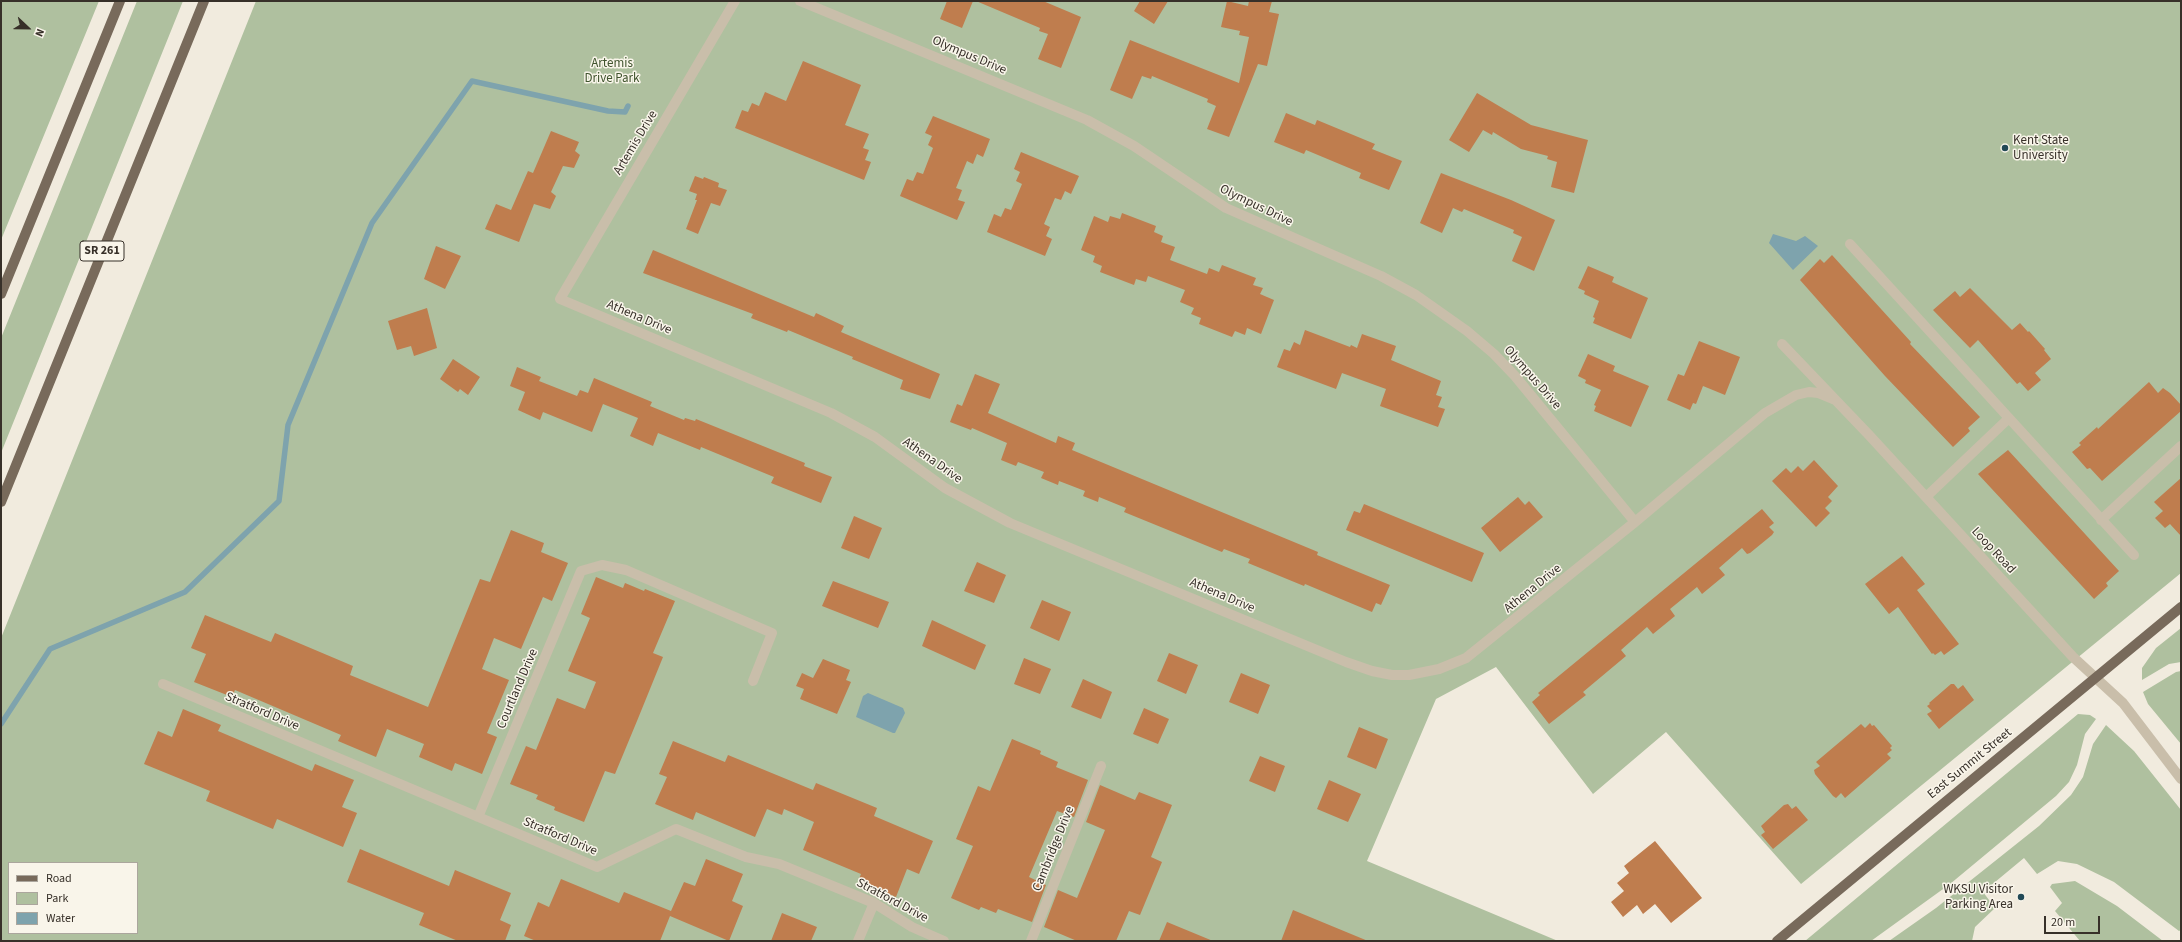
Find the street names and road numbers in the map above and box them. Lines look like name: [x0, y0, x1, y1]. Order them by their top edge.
street label: Olympus Drive: [929, 33, 1009, 79]
street label: Artemis Drive: [611, 108, 661, 178]
street label: Olympus Drive: [1217, 182, 1295, 230]
road number: SR 261: [80, 241, 124, 261]
street label: Athena Drive: [604, 297, 674, 339]
street label: Olympus Drive: [1500, 343, 1564, 413]
street label: Athena Drive: [899, 435, 965, 487]
street label: Loop Road: [1968, 524, 2018, 578]
street label: Athena Drive: [1501, 561, 1565, 617]
street label: Athena Drive: [1187, 575, 1257, 617]
street label: Courtland Drive: [494, 647, 542, 731]
street label: Stratford Drive: [223, 689, 301, 735]
street label: East Summit Street: [1925, 725, 2015, 803]
street label: Cambridge Drive: [1030, 804, 1078, 894]
street label: Stratford Drive: [521, 814, 599, 860]
street label: Stratford Drive: [853, 876, 931, 926]

